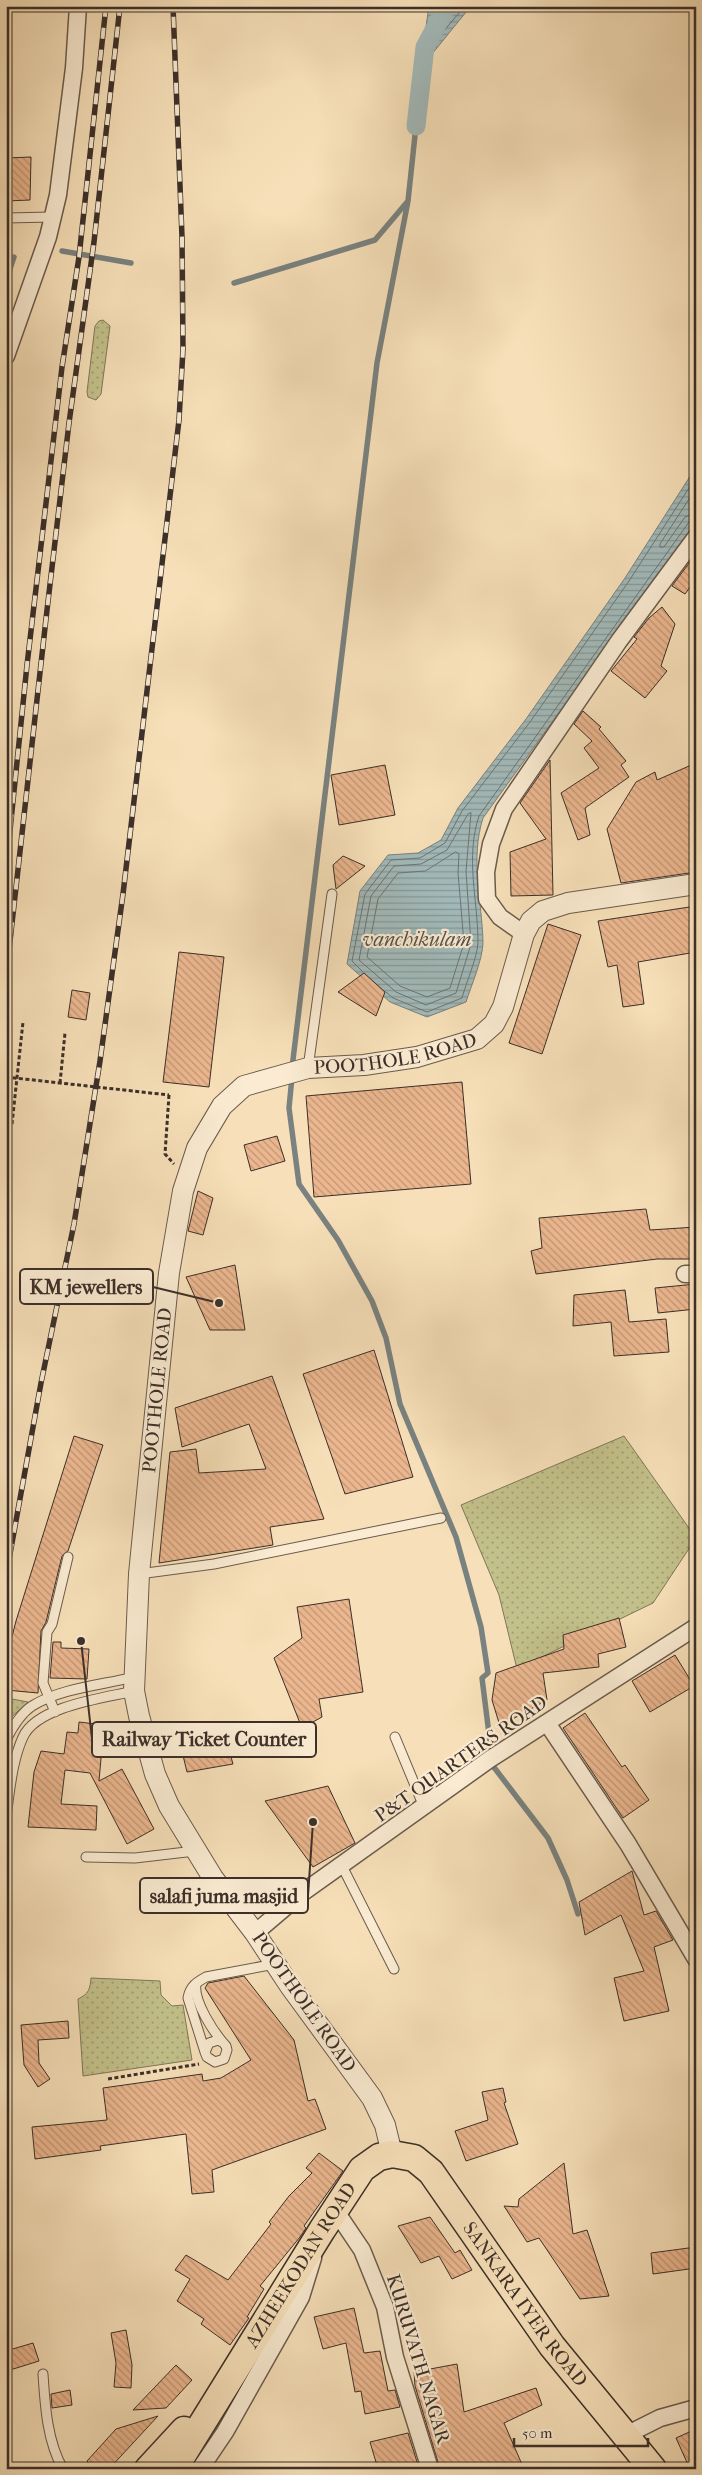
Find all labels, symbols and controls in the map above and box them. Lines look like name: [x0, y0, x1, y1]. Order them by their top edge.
water label: vanchikulam: [363, 928, 471, 951]
street label: POOTHOLE ROAD: [313, 1029, 479, 1079]
callout: KM jewellers: [20, 1269, 153, 1304]
text: KM jewellers: [30, 1276, 143, 1299]
street label: POOTHOLE ROAD: [138, 1307, 176, 1474]
street label: P&T QUARTERS ROAD: [371, 1691, 551, 1827]
callout: Railway Ticket Counter: [92, 1722, 316, 1757]
text: Railway Ticket Counter: [102, 1728, 307, 1751]
callout: salafi juma masjid: [140, 1878, 308, 1913]
text: salafi juma masjid: [150, 1885, 299, 1908]
street label: POOTHOLE ROAD: [247, 1928, 361, 2076]
street label: AZHEEKODAN ROAD: [240, 2179, 361, 2353]
street label: SANKARA IYER ROAD: [458, 2218, 592, 2391]
street label: KURUVATH NAGAR: [382, 2272, 455, 2448]
scale bar: [514, 2415, 648, 2447]
text: 50 m: [522, 2424, 553, 2442]

